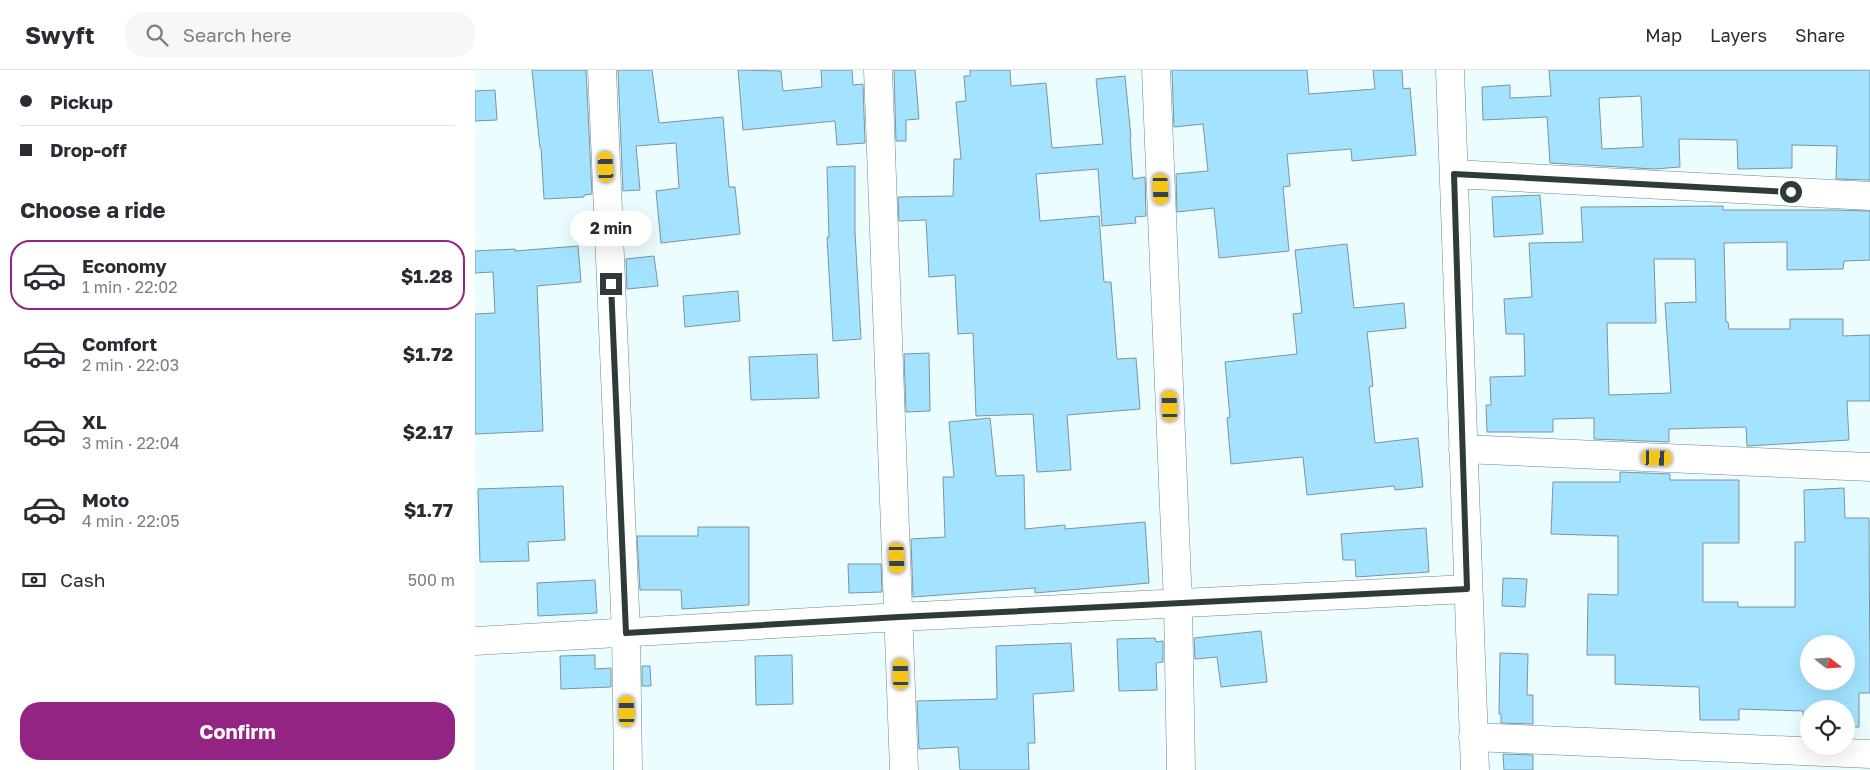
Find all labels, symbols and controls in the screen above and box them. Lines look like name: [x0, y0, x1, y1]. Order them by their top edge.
search box: [125, 12, 475, 57]
text: Swyft: [25, 20, 95, 49]
icon: search: [143, 21, 171, 49]
text: Search here: [183, 23, 292, 46]
text: Map: [1645, 24, 1682, 46]
text: Layers: [1710, 24, 1767, 46]
text: Share: [1795, 24, 1845, 46]
text: Pickup: [50, 90, 113, 113]
text: Drop-off: [50, 138, 127, 161]
car: [597, 152, 614, 182]
car: [1152, 174, 1169, 204]
route start: [1780, 181, 1802, 203]
text: Choose a ride: [20, 196, 166, 223]
callout: 2 min: [570, 212, 652, 246]
text: 2 min: [590, 218, 632, 238]
icon: car: [22, 253, 67, 298]
text: Economy: [82, 254, 167, 277]
text: $1.28: [401, 264, 453, 287]
route end: [600, 273, 622, 295]
text: 1 min · 22:02: [82, 277, 177, 297]
icon: car: [22, 331, 67, 376]
text: Comfort: [82, 332, 157, 355]
text: $1.72: [402, 342, 453, 365]
text: 2 min · 22:03: [82, 355, 179, 375]
car: [1161, 391, 1178, 421]
icon: car: [22, 409, 67, 454]
text: XL: [82, 410, 107, 433]
text: $2.17: [402, 420, 453, 443]
text: 3 min · 22:04: [82, 433, 180, 453]
car: [1641, 450, 1672, 466]
icon: car: [22, 487, 67, 532]
text: Moto: [82, 488, 129, 511]
text: $1.77: [404, 498, 453, 521]
text: 4 min · 22:05: [82, 511, 179, 531]
car: [888, 543, 905, 573]
icon: cash: [20, 566, 48, 594]
text: Cash: [60, 568, 105, 591]
text: 500 m: [408, 570, 455, 590]
north arrow: [1800, 635, 1855, 690]
map controls: [1800, 635, 1855, 755]
car: [893, 659, 908, 689]
car: [619, 696, 634, 726]
button: locate: [1800, 700, 1855, 755]
button: Confirm: [20, 702, 455, 760]

